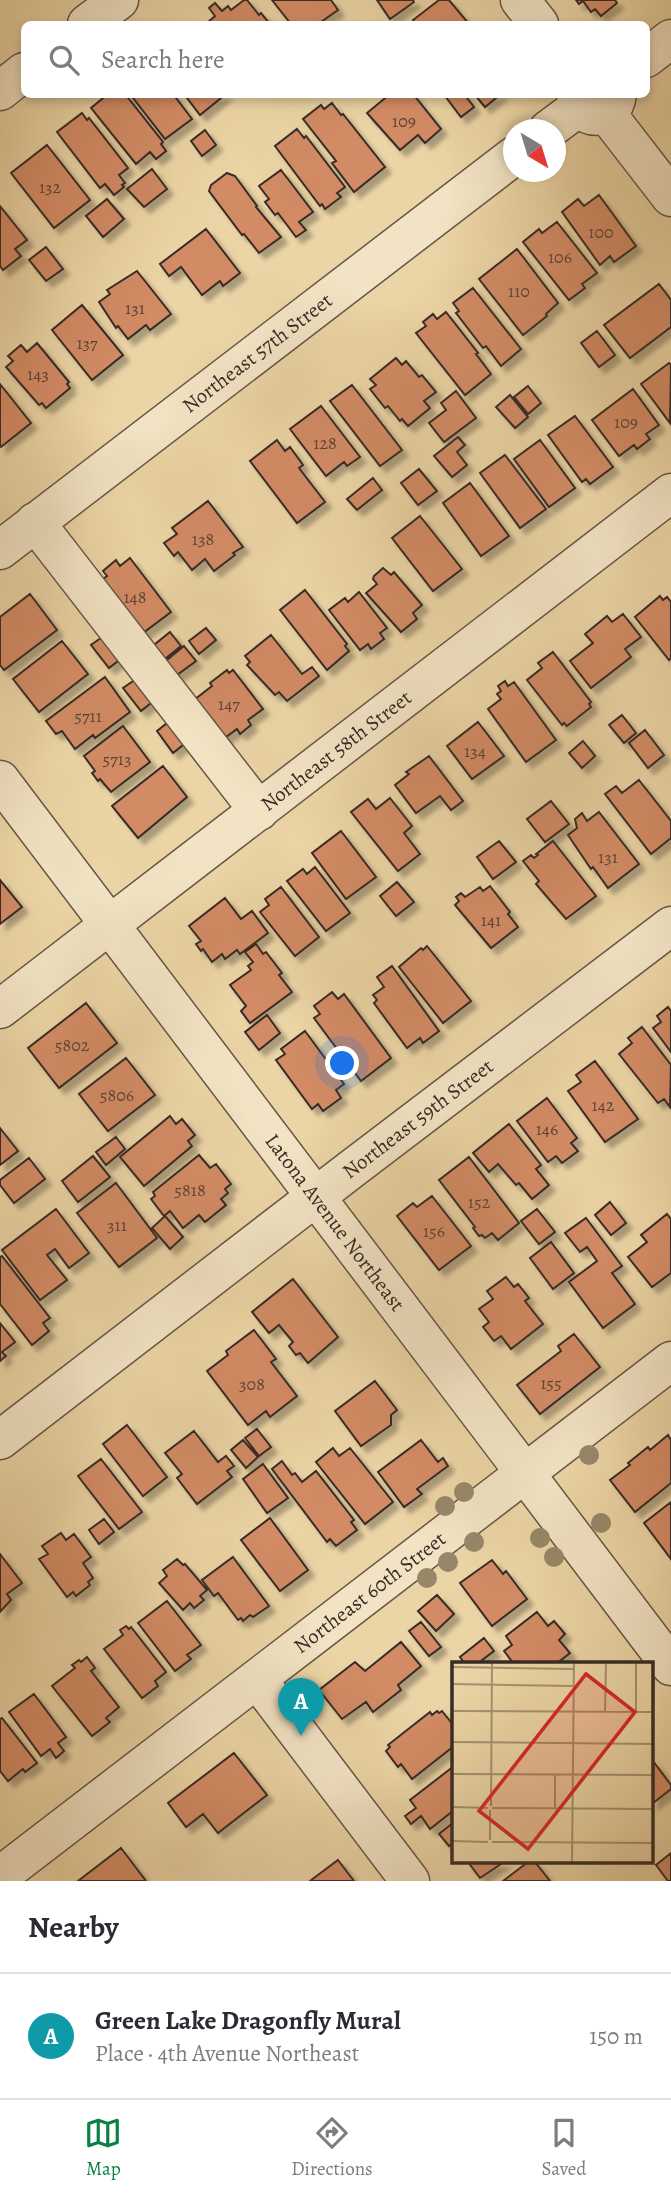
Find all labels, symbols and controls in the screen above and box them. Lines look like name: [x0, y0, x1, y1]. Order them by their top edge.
search box: [21, 21, 650, 98]
icon: search: [45, 41, 83, 79]
text: Search here: [101, 42, 225, 77]
house number: 109: [392, 109, 416, 133]
north arrow: [503, 119, 566, 182]
house number: 132: [39, 175, 62, 199]
house number: 100: [588, 220, 614, 244]
house number: 106: [548, 245, 572, 269]
house number: 110: [508, 279, 530, 303]
street label: Northeast 57th Street: [176, 286, 338, 419]
house number: 131: [125, 296, 145, 320]
house number: 137: [76, 331, 98, 355]
house number: 143: [27, 362, 49, 386]
house number: 109: [614, 410, 638, 434]
house number: 128: [313, 431, 337, 455]
house number: 138: [192, 527, 214, 551]
house number: 148: [123, 585, 147, 609]
street label: Northeast 58th Street: [255, 683, 417, 818]
house number: 147: [218, 692, 240, 716]
house number: 5711: [74, 704, 102, 728]
house number: 134: [464, 739, 486, 763]
house number: 5713: [103, 747, 131, 771]
house number: 131: [598, 845, 618, 869]
house number: 141: [481, 908, 501, 932]
house number: 5802: [55, 1033, 90, 1057]
your location: [325, 1046, 359, 1080]
street label: Northeast 59th Street: [337, 1052, 499, 1185]
house number: 5806: [100, 1083, 134, 1107]
house number: 142: [592, 1093, 615, 1117]
house number: 146: [536, 1117, 558, 1141]
street label: Latona Avenue Northeast: [259, 1128, 412, 1317]
house number: 5818: [174, 1178, 206, 1202]
house number: 152: [468, 1190, 491, 1214]
house number: 311: [107, 1213, 127, 1237]
house number: 156: [423, 1219, 445, 1243]
house number: 155: [540, 1371, 562, 1395]
house number: 308: [239, 1372, 265, 1396]
street label: Northeast 60th Street: [288, 1525, 452, 1660]
inset map: [452, 1662, 654, 1864]
pin: A: [278, 1678, 324, 1736]
text: Nearby: [28, 1907, 119, 1947]
text: Green Lake Dragonfly Mural: [95, 2003, 401, 2038]
text: A: [44, 2021, 58, 2052]
text: 150 m: [589, 2021, 643, 2052]
text: Place · 4th Avenue Northeast: [95, 2038, 359, 2069]
tab: Map: [84, 2114, 122, 2182]
tab: Directions: [291, 2114, 373, 2182]
tab: Saved: [542, 2114, 587, 2182]

